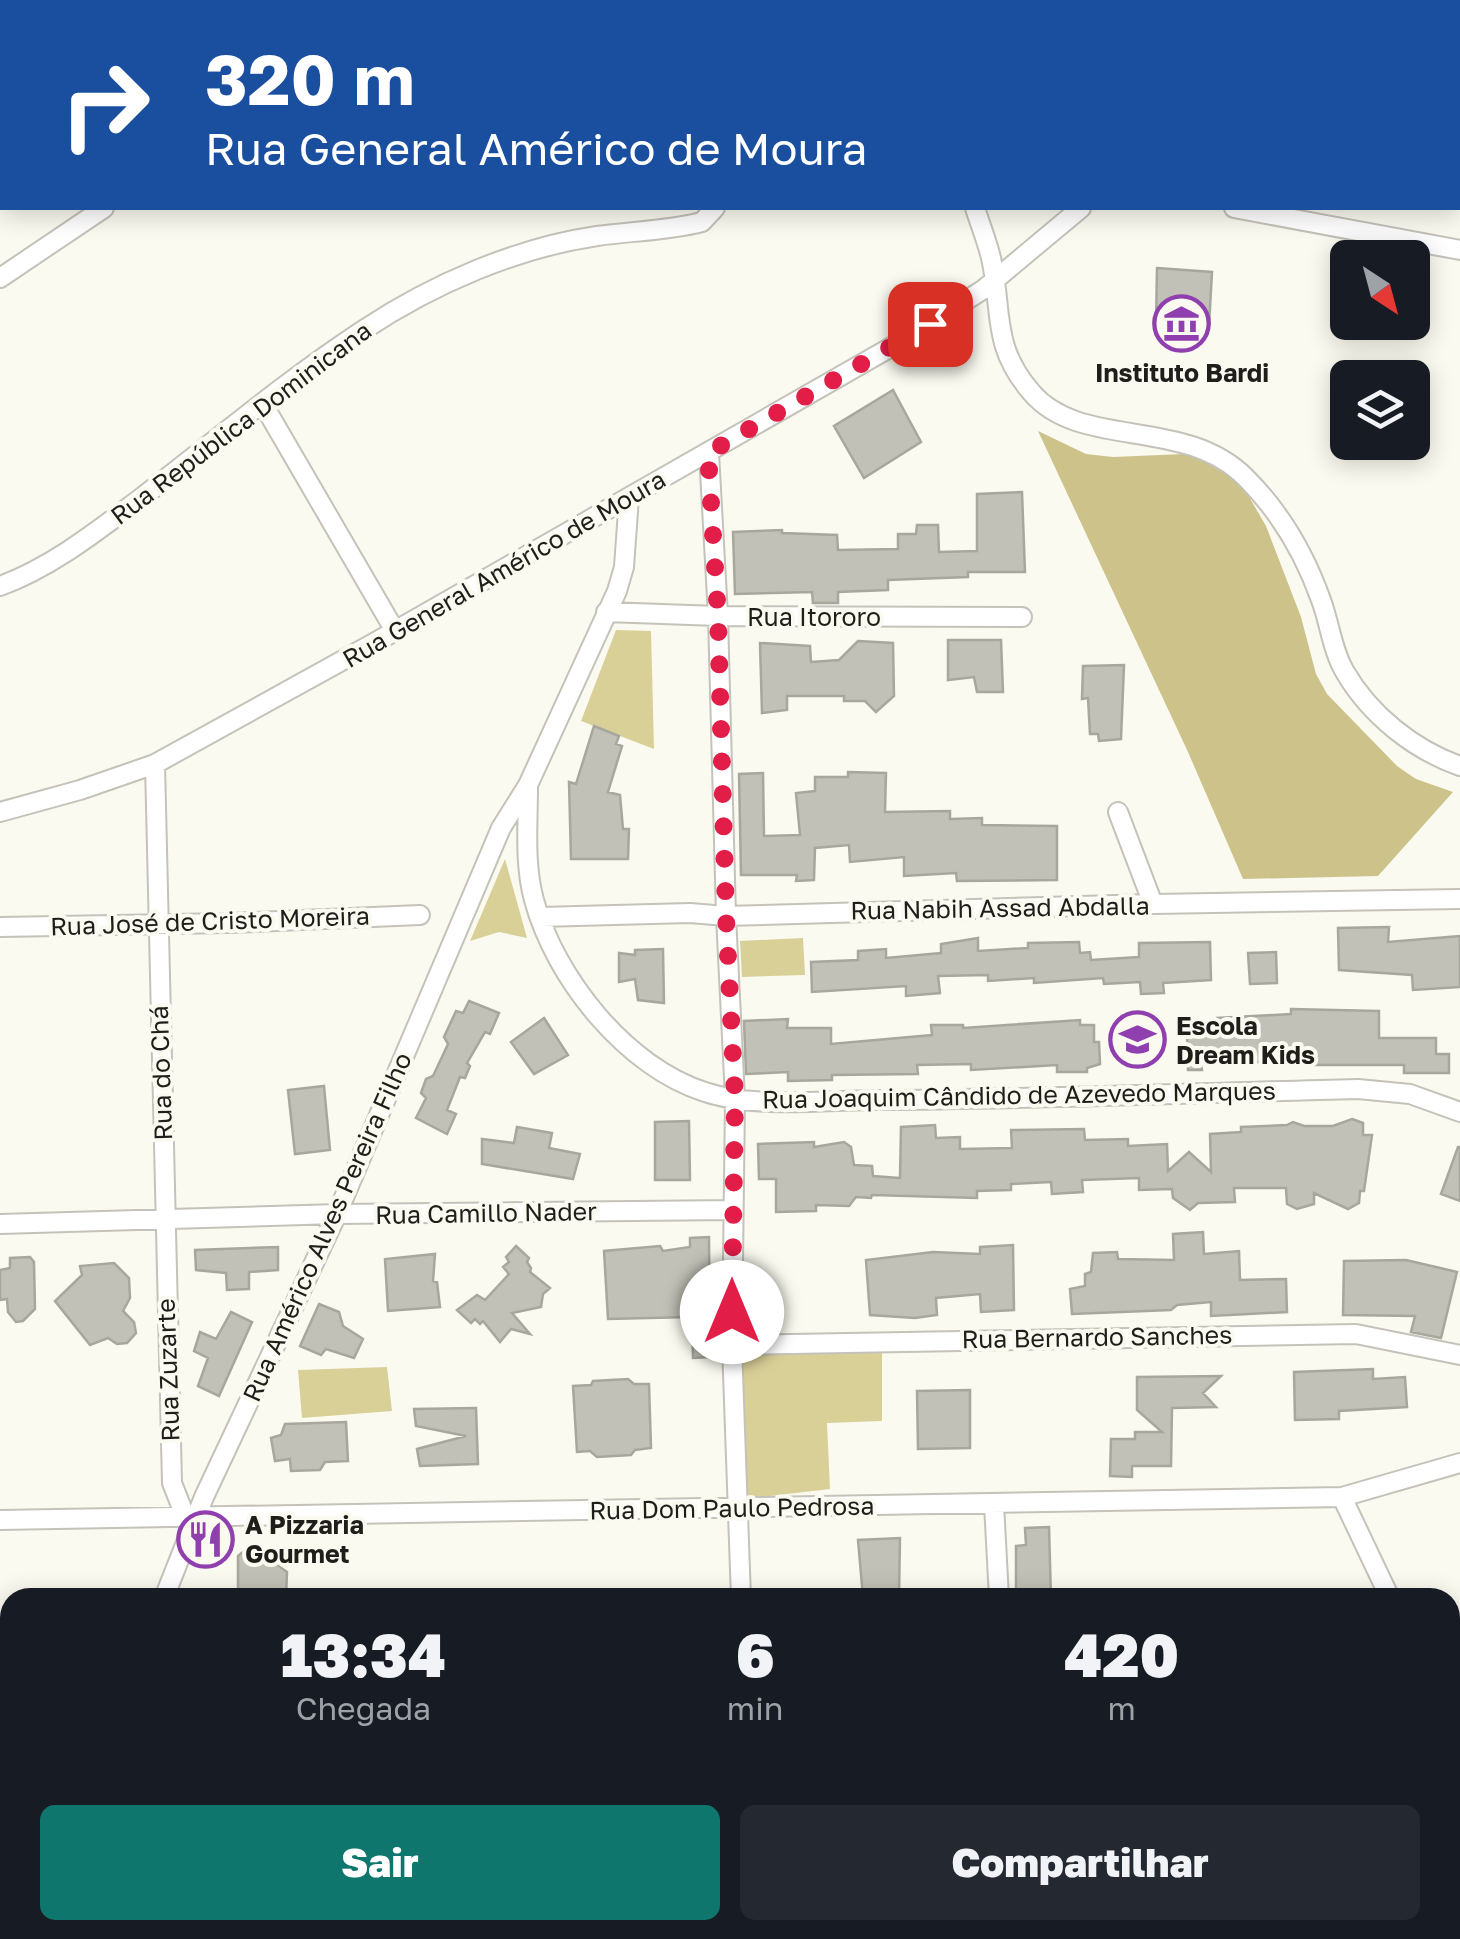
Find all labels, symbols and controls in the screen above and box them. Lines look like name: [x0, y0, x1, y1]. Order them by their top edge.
text: 320 m: [205, 36, 415, 120]
icon: right: [40, 40, 170, 170]
text: Rua General Américo de Moura: [205, 121, 867, 175]
north arrow: [1330, 240, 1430, 340]
map controls: [1330, 240, 1430, 460]
pin: [888, 282, 973, 367]
museum icon: Instituto Bardi: [1152, 294, 1212, 354]
icon: arrive: [903, 297, 958, 352]
street label: Rua República Dominicana: [104, 314, 377, 531]
place label: Instituto Bardi: [1095, 357, 1269, 388]
button: layers: [1330, 360, 1430, 460]
street label: Rua General Américo de Moura: [337, 463, 671, 674]
street label: Rua Itororo: [747, 601, 881, 632]
street label: Rua Nabih Assad Abdalla: [850, 889, 1150, 926]
street label: Rua José de Cristo Moreira: [50, 899, 370, 942]
street label: Rua do Chá: [143, 1005, 178, 1141]
school or university icon: Escola Dream Kids: [1107, 1010, 1167, 1070]
place label: Escola Dream Kids: [1176, 1010, 1315, 1070]
street label: Rua Américo Alves Pereira Filho: [235, 1047, 418, 1406]
street label: Rua Joaquim Cândido de Azevedo Marques: [762, 1075, 1276, 1114]
street label: Rua Camillo Nader: [375, 1195, 597, 1230]
position arrow: [680, 1260, 784, 1364]
street label: Rua Zuzarte: [150, 1298, 185, 1442]
street label: Rua Bernardo Sanches: [961, 1319, 1233, 1354]
street label: Rua Dom Paulo Pedrosa: [589, 1490, 875, 1525]
restaurant icon: A Pizzaria Gourmet: [176, 1509, 236, 1569]
place label: A Pizzaria Gourmet: [245, 1509, 364, 1569]
text: 13:34: [281, 1618, 446, 1690]
text: 6: [736, 1618, 775, 1690]
text: 420: [1064, 1618, 1179, 1690]
text: Chegada: [296, 1689, 431, 1727]
text: min: [727, 1689, 783, 1727]
text: m: [1108, 1689, 1136, 1727]
button: Sair: [40, 1805, 720, 1920]
button: Compartilhar: [740, 1805, 1420, 1920]

